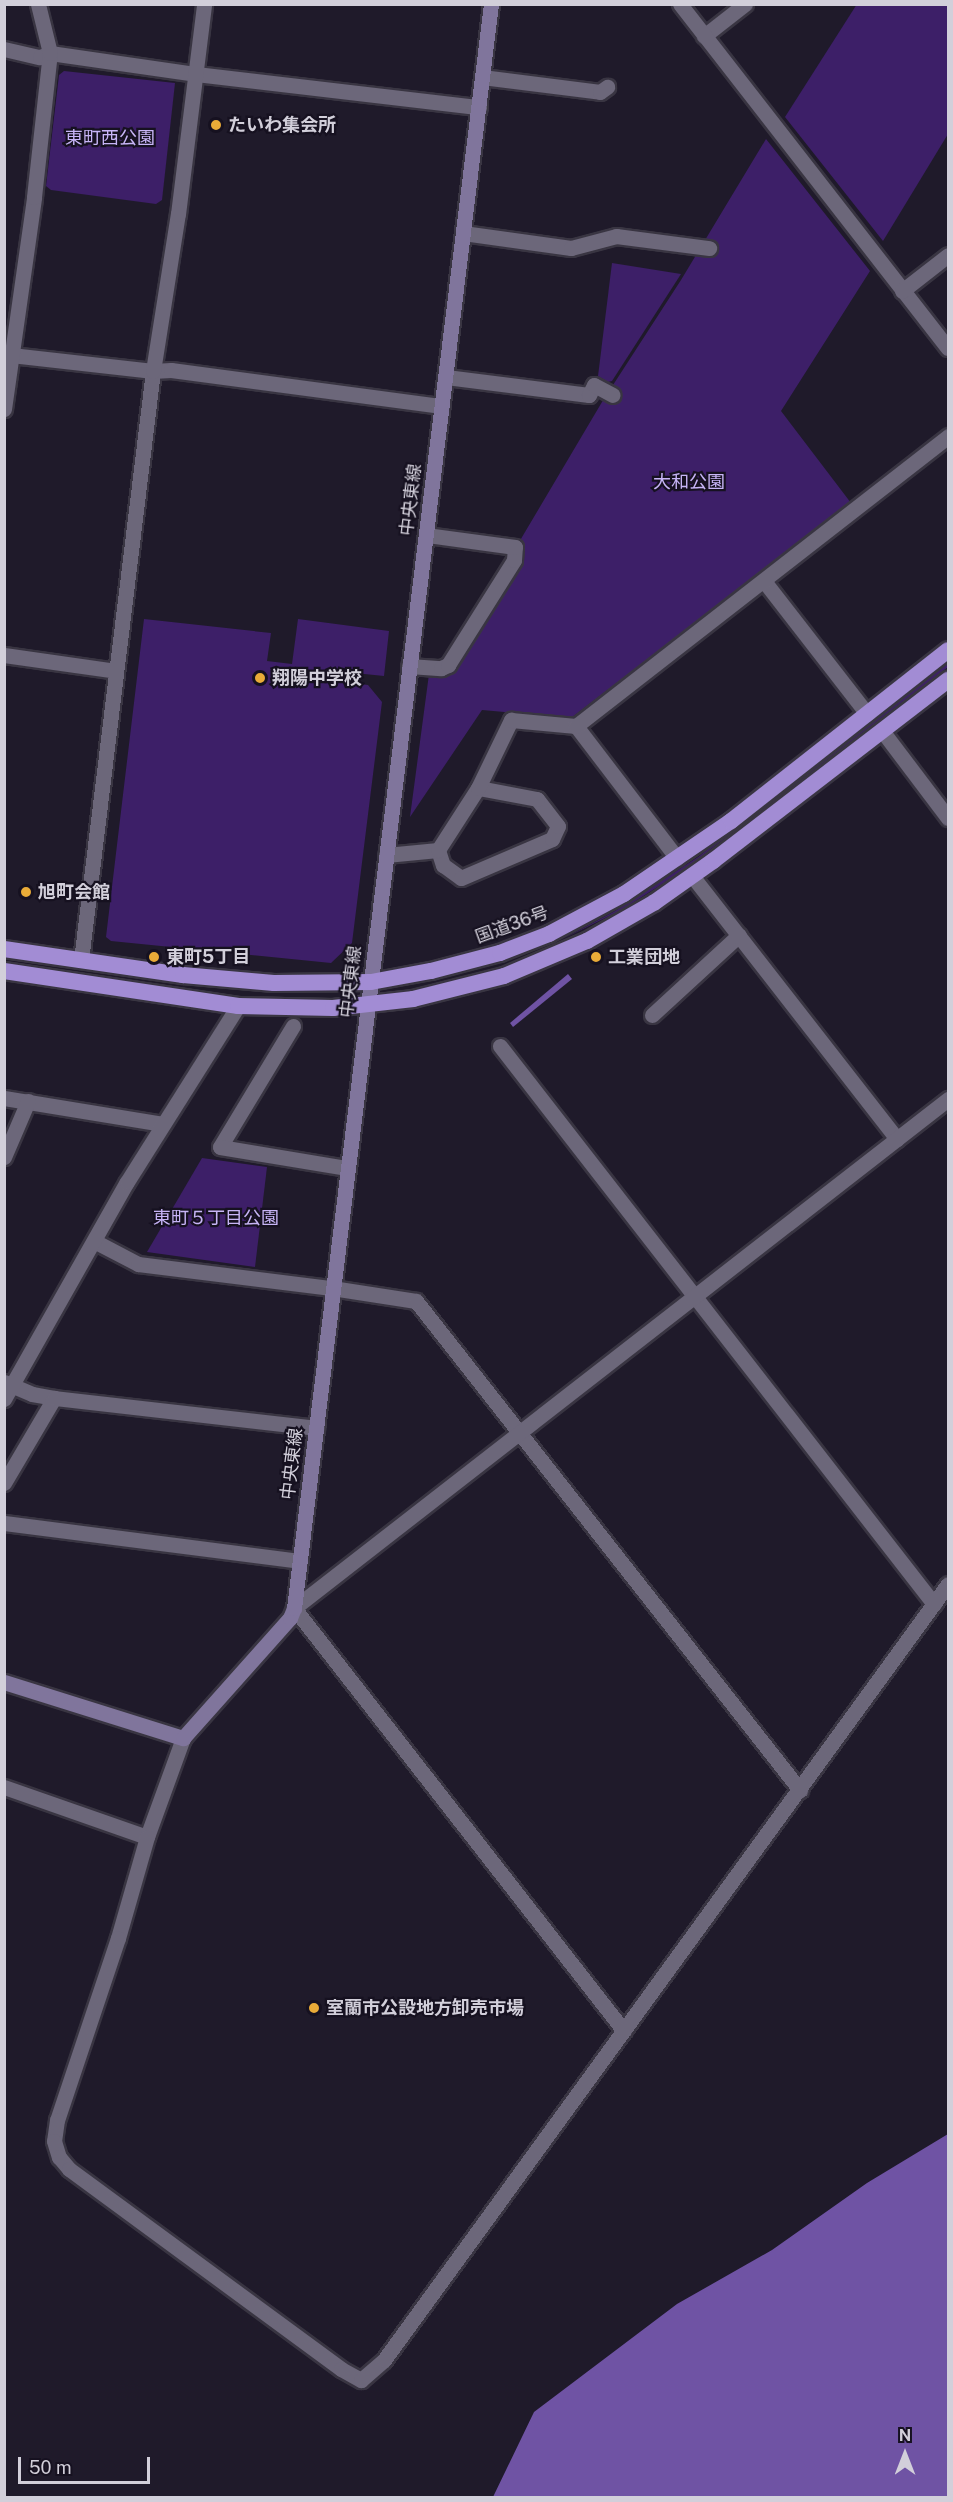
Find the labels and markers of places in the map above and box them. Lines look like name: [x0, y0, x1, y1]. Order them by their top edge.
place label: たいわ集会所: [228, 114, 336, 136]
marker: たいわ集会所: [209, 118, 223, 132]
place label: 翔陽中学校: [272, 667, 362, 689]
marker: 翔陽中学校: [253, 671, 267, 685]
place label: 旭町会館: [38, 881, 110, 903]
marker: 旭町会館: [19, 885, 33, 899]
place label: 東町5丁目: [166, 946, 250, 968]
place label: 工業団地: [608, 946, 680, 968]
marker: 東町5丁目: [147, 950, 161, 964]
marker: 工業団地: [589, 950, 603, 964]
place label: 室蘭市公設地方卸売市場: [326, 1997, 524, 2019]
marker: 室蘭市公設地方卸売市場: [307, 2001, 321, 2015]

